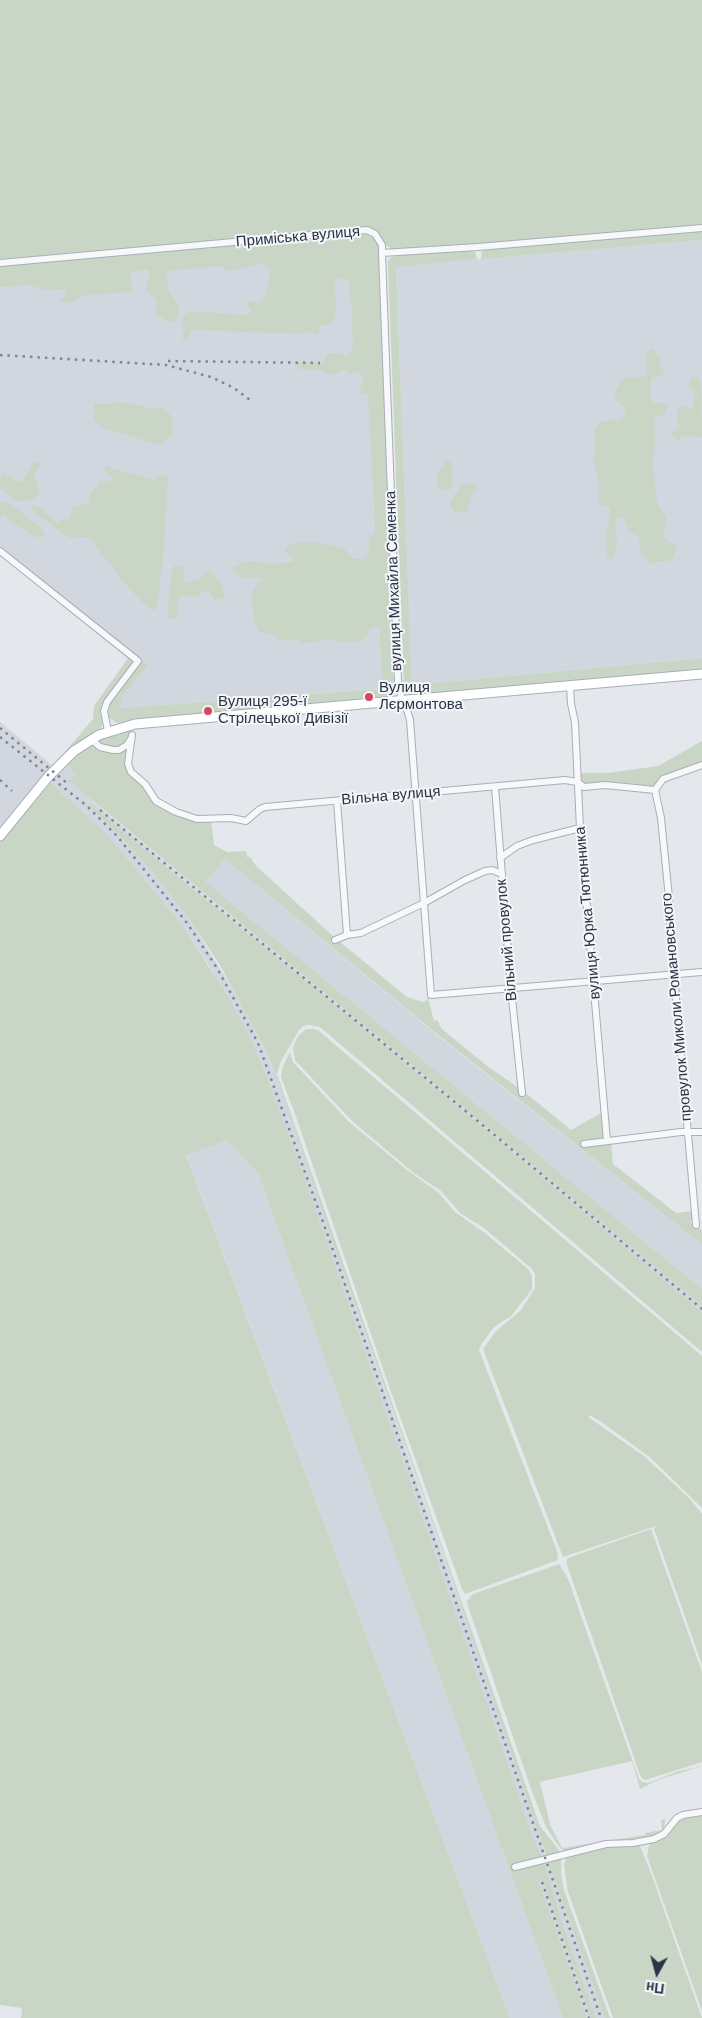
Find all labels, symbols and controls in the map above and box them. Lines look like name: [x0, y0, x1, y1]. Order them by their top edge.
street label: Приміська вулиця: [235, 223, 361, 251]
street label: вулиця Михайла Семенка: [382, 491, 406, 671]
place label: Вулиця Лєрмонтова: [379, 679, 463, 714]
marker: Вулиця Лєрмонтова: [363, 691, 375, 703]
place label: Вулиця 295-ї Стрілецької Дивізії: [218, 693, 349, 728]
marker: Вулиця 295-ї Стрілецької Дивізії: [202, 705, 214, 717]
street label: Вільна вулиця: [341, 783, 441, 809]
street label: вулиця Юрка Тютюнника: [571, 826, 605, 1000]
street label: Вільний провулок: [493, 878, 521, 1002]
street label: провулок Миколи Романовського: [658, 892, 696, 1122]
north arrow: [632, 1948, 682, 1998]
text: Пн: [645, 1979, 665, 1997]

